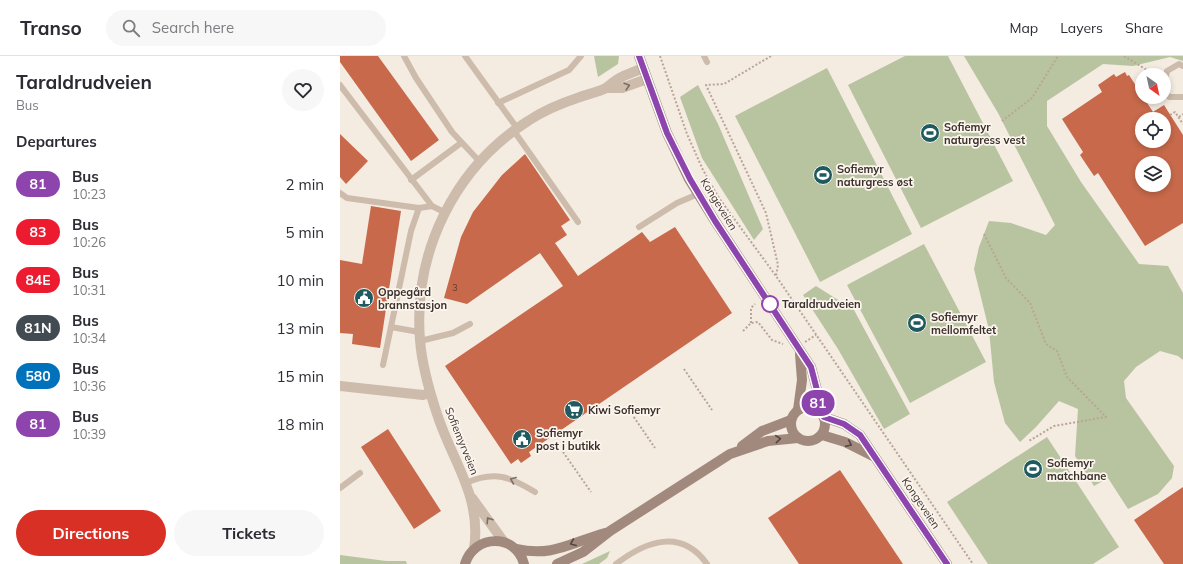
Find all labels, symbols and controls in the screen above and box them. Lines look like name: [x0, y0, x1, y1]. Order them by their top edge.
search box: [106, 10, 386, 46]
text: Transo: [20, 16, 82, 40]
icon: search: [120, 17, 142, 39]
text: Search here: [152, 18, 234, 37]
text: Map: [1009, 19, 1038, 37]
text: Layers: [1060, 19, 1103, 37]
text: Share: [1125, 19, 1163, 37]
north arrow: [1135, 68, 1171, 104]
map controls: [1135, 68, 1171, 192]
button: heart: [282, 69, 324, 111]
text: Taraldrudveien: [16, 70, 152, 94]
one-way arrow: [623, 82, 630, 91]
text: Bus: [16, 97, 39, 113]
button: locate: [1135, 112, 1171, 148]
place label: Sofiemyr naturgress vest: [944, 120, 1025, 147]
sports icon: Sofiemyr naturgress vest: [919, 122, 941, 144]
text: Departures: [16, 132, 97, 151]
button: layers: [1135, 156, 1171, 192]
place label: Sofiemyr naturgress øst: [837, 162, 913, 189]
sports icon: Sofiemyr naturgress øst: [812, 164, 834, 186]
text: Bus: [72, 167, 99, 186]
text: 81: [30, 175, 46, 193]
text: 2 min: [286, 175, 324, 194]
street label: Kongeveien: [697, 175, 741, 233]
text: 10:23: [72, 186, 106, 202]
text: Bus: [72, 215, 99, 234]
text: 83: [30, 223, 46, 241]
text: 5 min: [286, 223, 324, 242]
text: 10:26: [72, 234, 106, 250]
text: Bus: [72, 263, 99, 282]
text: 84E: [25, 271, 51, 289]
text: 10 min: [277, 271, 324, 290]
text: 10:31: [72, 282, 106, 298]
house number: 3: [452, 282, 458, 293]
place label: Oppegård brannstasjon: [378, 285, 447, 312]
public building icon: Oppegård brannstasjon: [353, 287, 375, 309]
marker: Taraldrudveien: [761, 295, 779, 313]
place label: Taraldrudveien: [782, 297, 861, 311]
place label: Sofiemyr mellomfeltet: [931, 310, 996, 337]
text: Bus: [72, 311, 99, 330]
sports icon: Sofiemyr mellomfeltet: [906, 312, 928, 334]
text: 81N: [24, 319, 52, 337]
text: 13 min: [277, 319, 324, 338]
text: 10:34: [72, 330, 106, 346]
text: Bus: [72, 359, 99, 378]
text: 580: [25, 367, 51, 385]
text: 15 min: [277, 367, 324, 386]
text: 10:36: [72, 378, 106, 394]
line badge: 81: [800, 390, 836, 416]
text: 81: [810, 394, 826, 412]
supermarket icon: Kiwi Sofiemyr: [563, 399, 585, 421]
place label: Kiwi Sofiemyr: [588, 403, 661, 417]
street label: Sofiemyrveien: [442, 405, 482, 477]
text: Bus: [72, 407, 99, 426]
text: 81: [30, 415, 46, 433]
text: 18 min: [277, 415, 324, 434]
text: 10:39: [72, 426, 106, 442]
place label: Sofiemyr post i butikk: [536, 426, 601, 453]
public building icon: Sofiemyr post i butikk: [511, 428, 533, 450]
one-way arrow: [775, 435, 781, 444]
one-way arrow: [845, 439, 852, 447]
place label: Sofiemyr matchbane: [1047, 456, 1106, 483]
sports icon: Sofiemyr matchbane: [1022, 458, 1044, 480]
street label: Kongeveien: [899, 475, 943, 531]
one-way arrow: [509, 477, 516, 485]
button: Directions: [16, 510, 166, 556]
button: Tickets: [174, 510, 324, 556]
one-way arrow: [486, 517, 494, 524]
one-way arrow: [570, 538, 577, 546]

